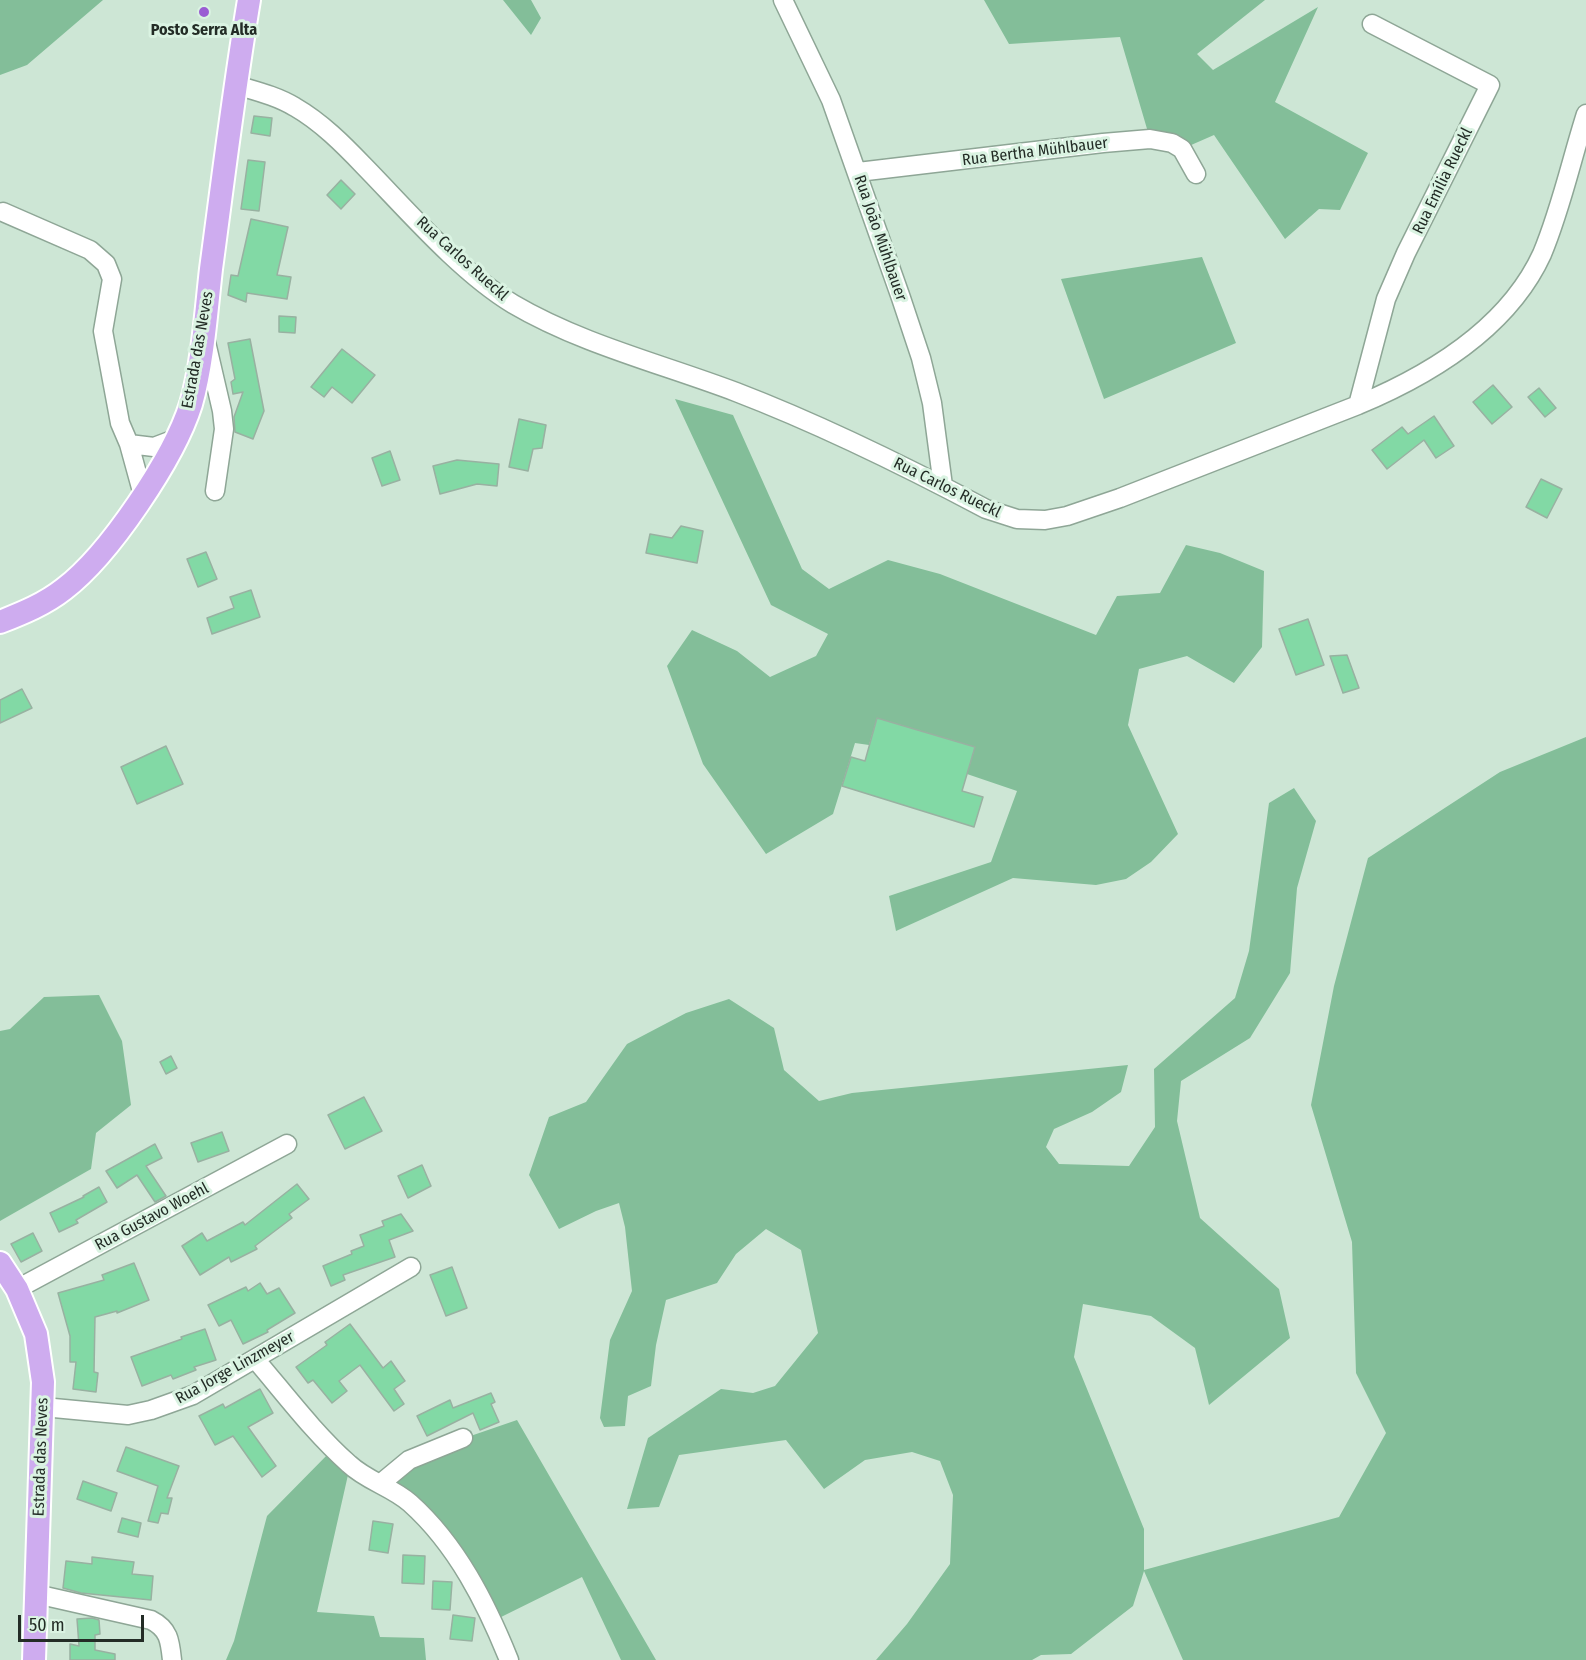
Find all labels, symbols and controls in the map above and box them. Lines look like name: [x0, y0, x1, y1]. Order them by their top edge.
marker: Posto Serra Alta: [197, 5, 211, 19]
place label: Posto Serra Alta: [151, 21, 257, 41]
street label: Rua Emília Rueckl: [1409, 125, 1477, 237]
street label: Rua Bertha Mühlbauer: [961, 134, 1109, 170]
street label: Rua João Mühlbauer: [849, 173, 911, 303]
street label: Rua Carlos Rueckl: [412, 213, 512, 305]
street label: Estrada das Neves: [178, 290, 218, 410]
street label: Rua Carlos Rueckl: [890, 454, 1004, 522]
street label: Rua Gustavo Woehl: [92, 1179, 212, 1255]
street label: Rua Jorge Linzmeyer: [172, 1328, 298, 1408]
street label: Estrada das Neves: [29, 1397, 53, 1517]
scale bar: [21, 1603, 147, 1641]
text: 50 m: [29, 1614, 65, 1636]

